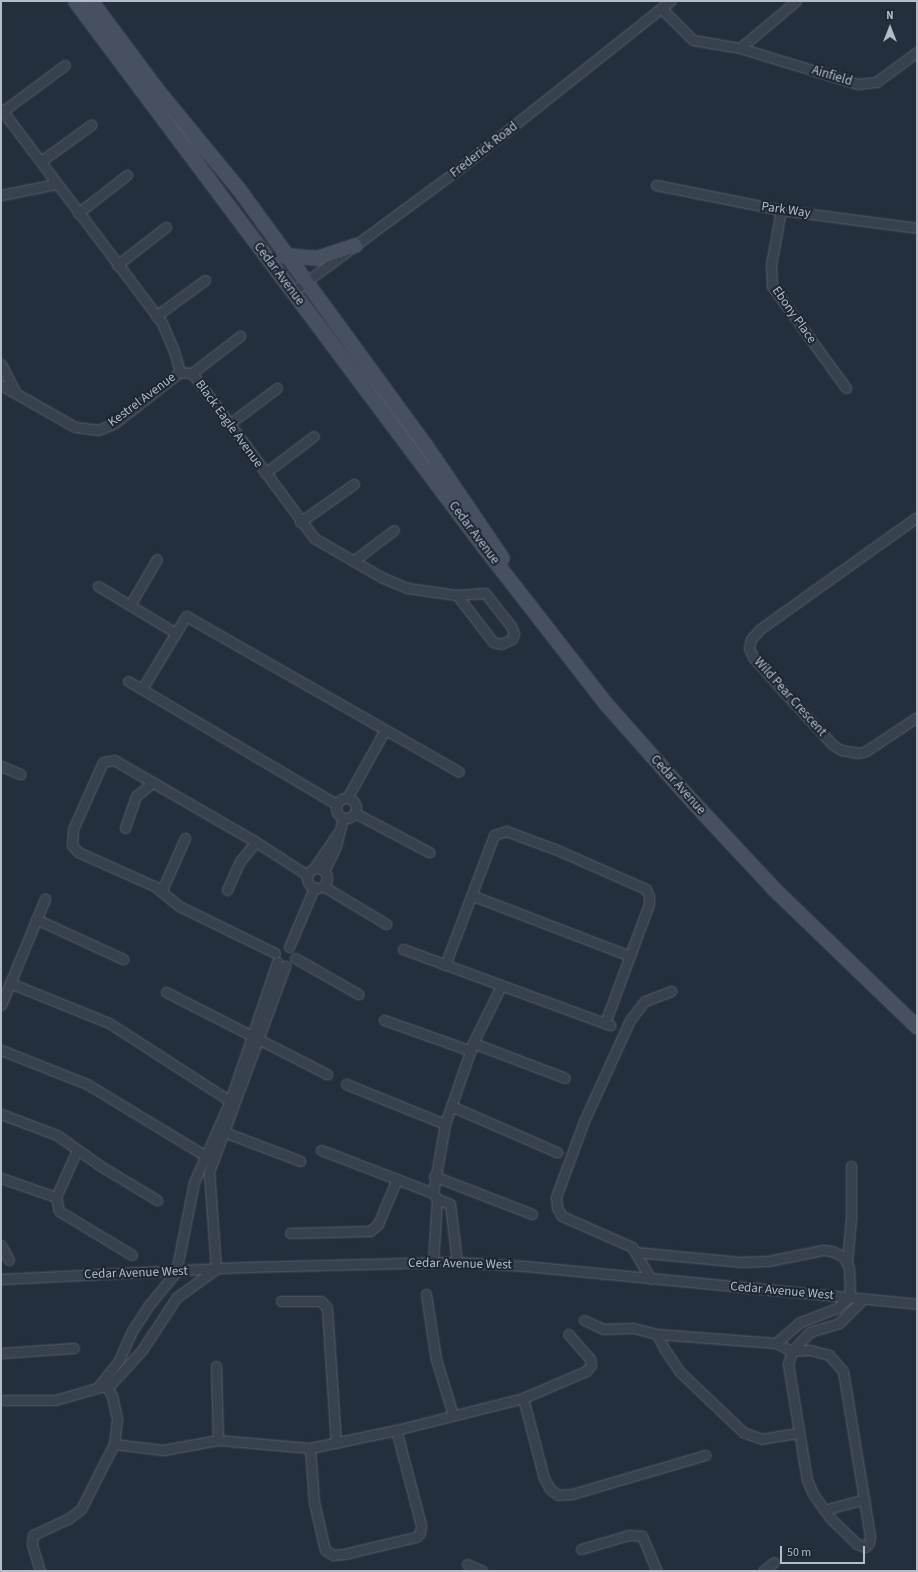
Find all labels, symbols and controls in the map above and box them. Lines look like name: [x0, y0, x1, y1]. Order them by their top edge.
north arrow: [870, 8, 910, 48]
text: N: [886, 8, 894, 23]
street label: Ainfield: [810, 62, 854, 90]
street label: Frederick Road: [447, 119, 521, 181]
street label: Park Way: [760, 199, 812, 221]
street label: Cedar Avenue: [250, 239, 308, 309]
street label: Ebony Place: [769, 283, 819, 347]
street label: Kestrel Avenue: [105, 370, 179, 430]
street label: Black Eagle Avenue: [192, 377, 266, 471]
street label: Cedar Avenue: [445, 498, 503, 568]
street label: Wild Pear Crescent: [750, 654, 830, 740]
street label: Cedar Avenue: [647, 752, 709, 818]
street label: Cedar Avenue West: [408, 1255, 512, 1273]
street label: Cedar Avenue West: [84, 1263, 188, 1283]
street label: Cedar Avenue West: [730, 1279, 834, 1303]
scale bar: [782, 1538, 867, 1564]
text: 50 m: [787, 1544, 811, 1561]

